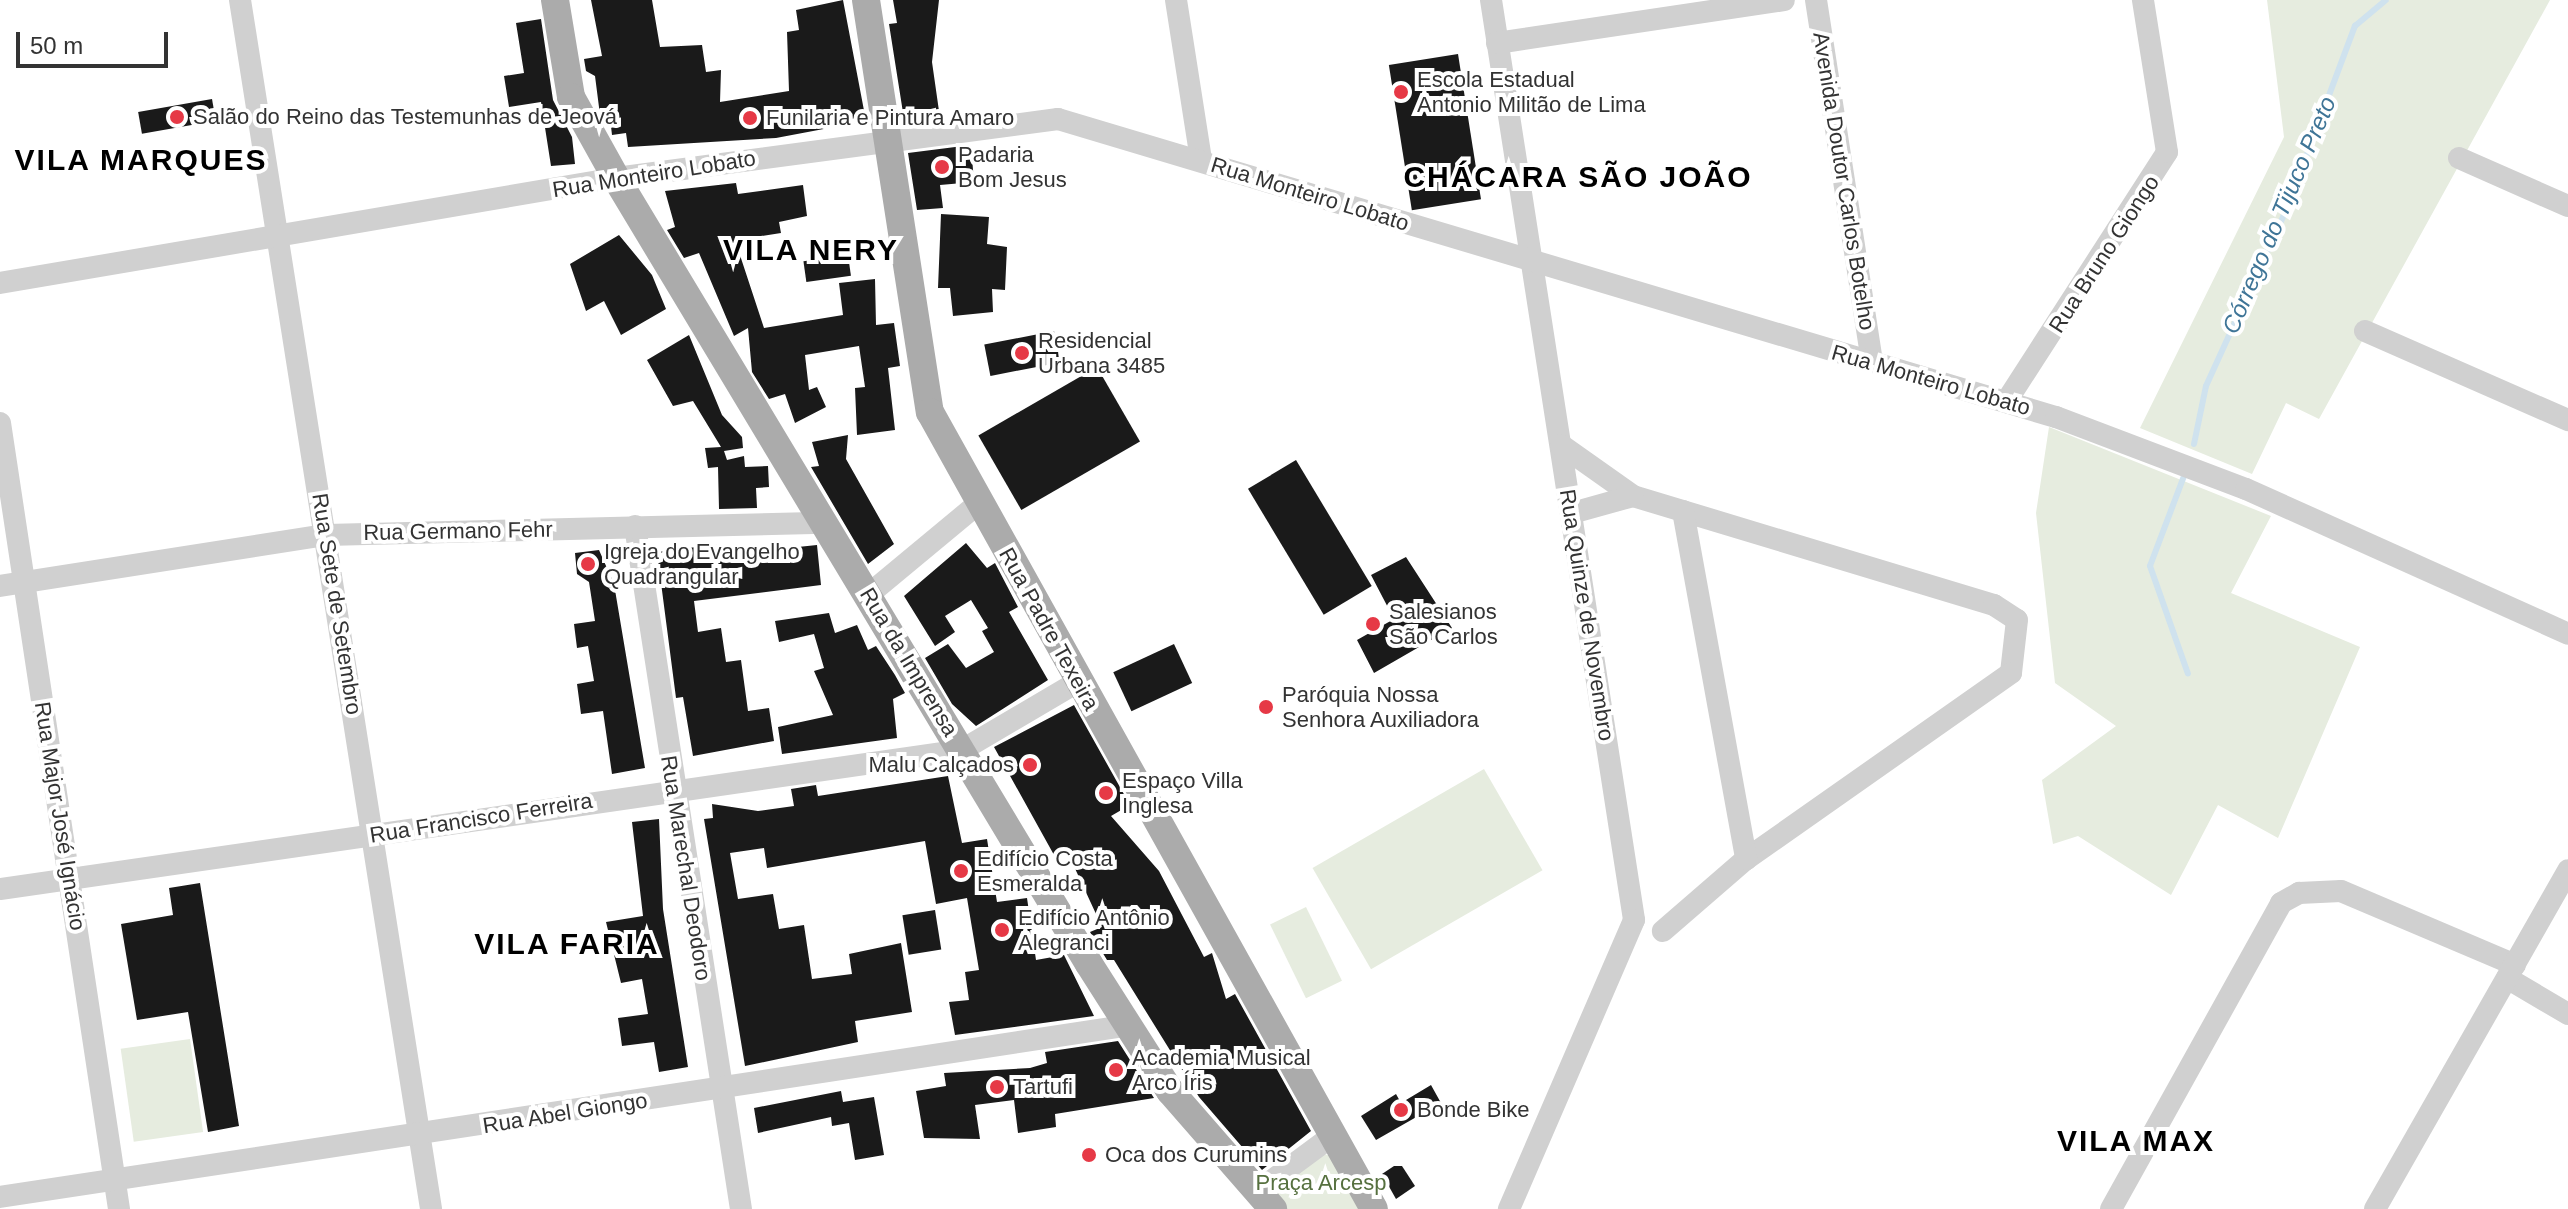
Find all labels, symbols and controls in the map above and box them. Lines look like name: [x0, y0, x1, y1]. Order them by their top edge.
scale bar: [20, 16, 172, 66]
street label: Avenida Doutor Carlos Botelho: [1807, 30, 1881, 332]
text: 50 m: [30, 32, 83, 59]
place label: Escola Estadual Antonio Militão de Lima: [1417, 66, 1646, 118]
marker: Escola Estadual Antonio Militão de Lima: [1392, 83, 1410, 101]
water label: Córrego do Tijuco Preto: [2216, 92, 2342, 338]
place label: Salão do Reino das Testemunhas de Jeová: [193, 104, 617, 130]
place label: Funilaria e Pintura Amaro: [766, 105, 1015, 131]
marker: Salão do Reino das Testemunhas de Jeová: [168, 108, 186, 126]
marker: Funilaria e Pintura Amaro: [741, 109, 759, 127]
place label: Padaria Bom Jesus: [958, 141, 1067, 192]
district label: VILA MARQUES: [14, 142, 268, 178]
street label: Rua Monteiro Lobato: [550, 145, 758, 203]
street label: Rua Monteiro Lobato: [1208, 151, 1412, 237]
marker: Padaria Bom Jesus: [933, 158, 951, 176]
district label: CHÁCARA SÃO JOÃO: [1403, 159, 1753, 195]
street label: Rua Bruno Giongo: [2043, 170, 2165, 338]
district label: VILA NERY: [723, 232, 899, 268]
place label: Residencial Urbana 3485: [1038, 327, 1165, 378]
street label: Rua Monteiro Lobato: [1829, 339, 2033, 421]
marker: Residencial Urbana 3485: [1013, 344, 1031, 362]
street label: Rua Quinze de Novembro: [1554, 487, 1620, 743]
street label: Rua Sete de Setembro: [306, 491, 368, 717]
street label: Rua Germano Fehr: [363, 516, 553, 546]
place label: Igreja do Evangelho Quadrangular: [604, 538, 800, 590]
street label: Rua Padre Texeira: [993, 543, 1105, 715]
marker: Igreja do Evangelho Quadrangular: [579, 555, 597, 573]
street label: Rua da Imprensa: [854, 583, 964, 741]
place label: Salesianos São Carlos: [1389, 598, 1498, 650]
marker: Salesianos São Carlos: [1364, 615, 1382, 633]
place label: Paróquia Nossa Senhora Auxiliadora: [1282, 681, 1480, 732]
marker: Paróquia Nossa Senhora Auxiliadora: [1257, 698, 1275, 716]
street label: Rua Major José Ignácio: [29, 700, 91, 932]
place label: Malu Calçados: [868, 752, 1014, 778]
street label: Rua Marechal Deodoro: [655, 754, 717, 982]
marker: Malu Calçados: [1021, 756, 1039, 774]
place label: Espaço Villa Inglesa: [1122, 767, 1243, 818]
marker: Espaço Villa Inglesa: [1097, 784, 1115, 802]
street label: Rua Francisco Ferreira: [368, 787, 594, 849]
place label: Edifício Costa Esmeralda: [977, 845, 1113, 896]
marker: Edifício Costa Esmeralda: [952, 862, 970, 880]
place label: Edifício Antônio Alegranci: [1018, 904, 1171, 956]
marker: Edifício Antônio Alegranci: [993, 921, 1011, 939]
district label: VILA FARIA: [474, 926, 660, 962]
place label: Academia Musical Arco Íris: [1132, 1044, 1311, 1096]
marker: Academia Musical Arco Íris: [1107, 1061, 1125, 1079]
place label: Tartufi: [1013, 1074, 1073, 1100]
marker: Tartufi: [988, 1078, 1006, 1096]
street label: Rua Abel Giongo: [480, 1087, 650, 1139]
place label: Bonde Bike: [1417, 1097, 1530, 1123]
marker: Bonde Bike: [1392, 1101, 1410, 1119]
district label: VILA MAX: [2056, 1123, 2216, 1159]
place label: Oca dos Curumins: [1105, 1142, 1287, 1168]
marker: Oca dos Curumins: [1080, 1146, 1098, 1164]
park label: Praça Arcesp: [1255, 1170, 1387, 1196]

